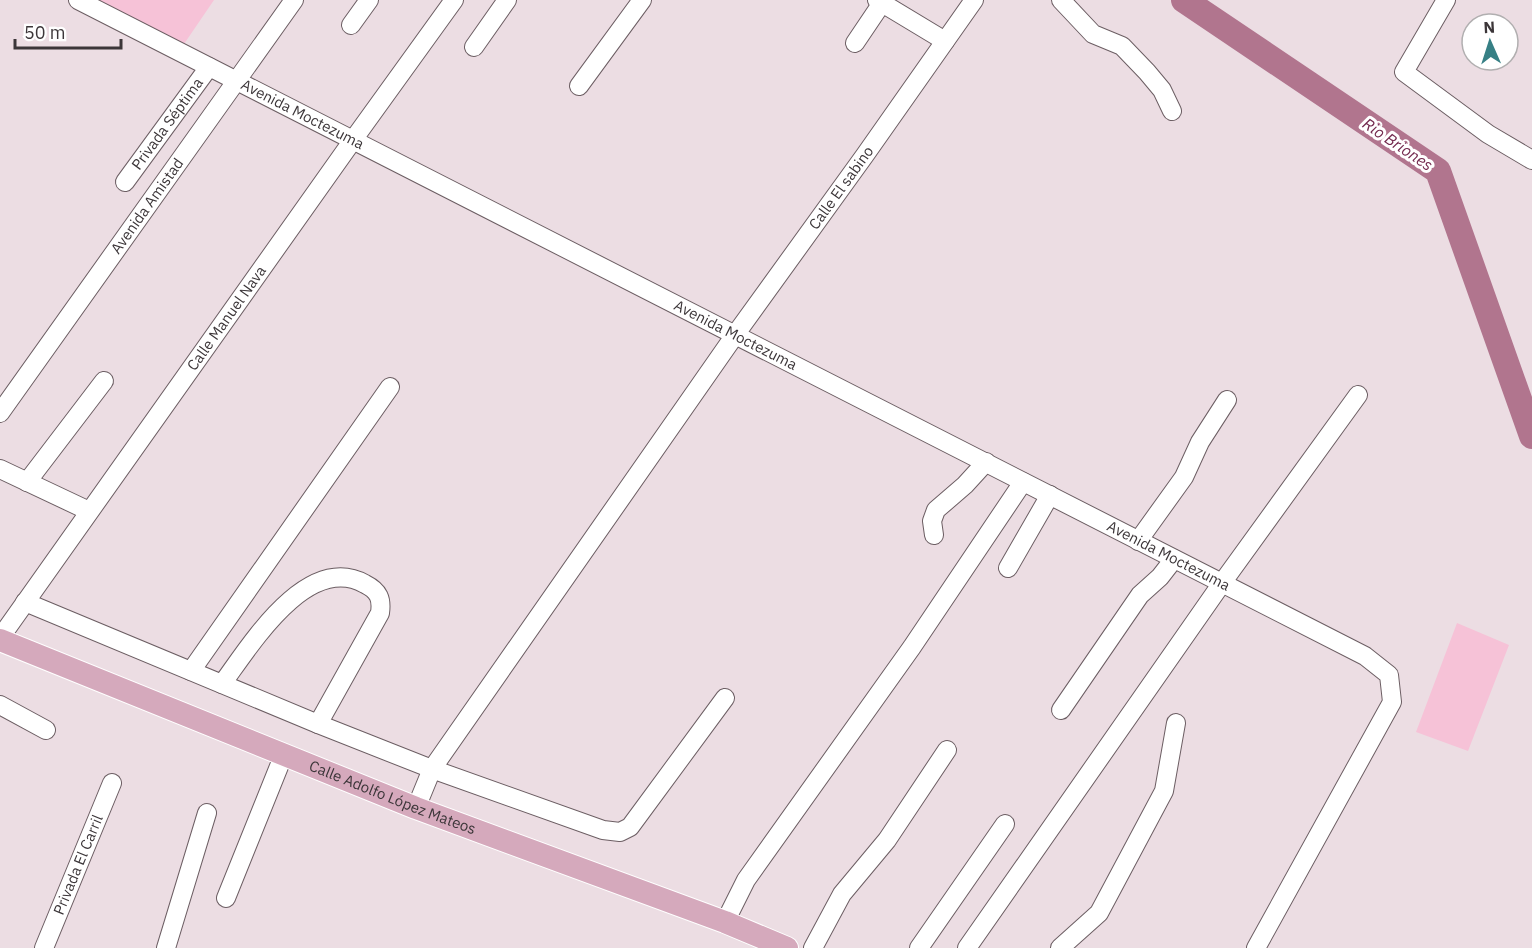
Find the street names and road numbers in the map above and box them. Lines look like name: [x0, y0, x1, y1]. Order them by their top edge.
street label: Privada Séptima: [127, 74, 207, 173]
street label: Avenida Moctezuma: [238, 75, 367, 153]
street label: Calle El sabino: [804, 142, 877, 233]
street label: Avenida Amistad: [106, 154, 187, 257]
street label: Calle Manuel Nava: [183, 262, 270, 374]
street label: Avenida Moctezuma: [671, 295, 800, 374]
street label: Avenida Moctezuma: [1104, 516, 1233, 595]
street label: Calle Adolfo López Mateos: [307, 756, 479, 838]
street label: Privada El Carril: [49, 812, 107, 917]

